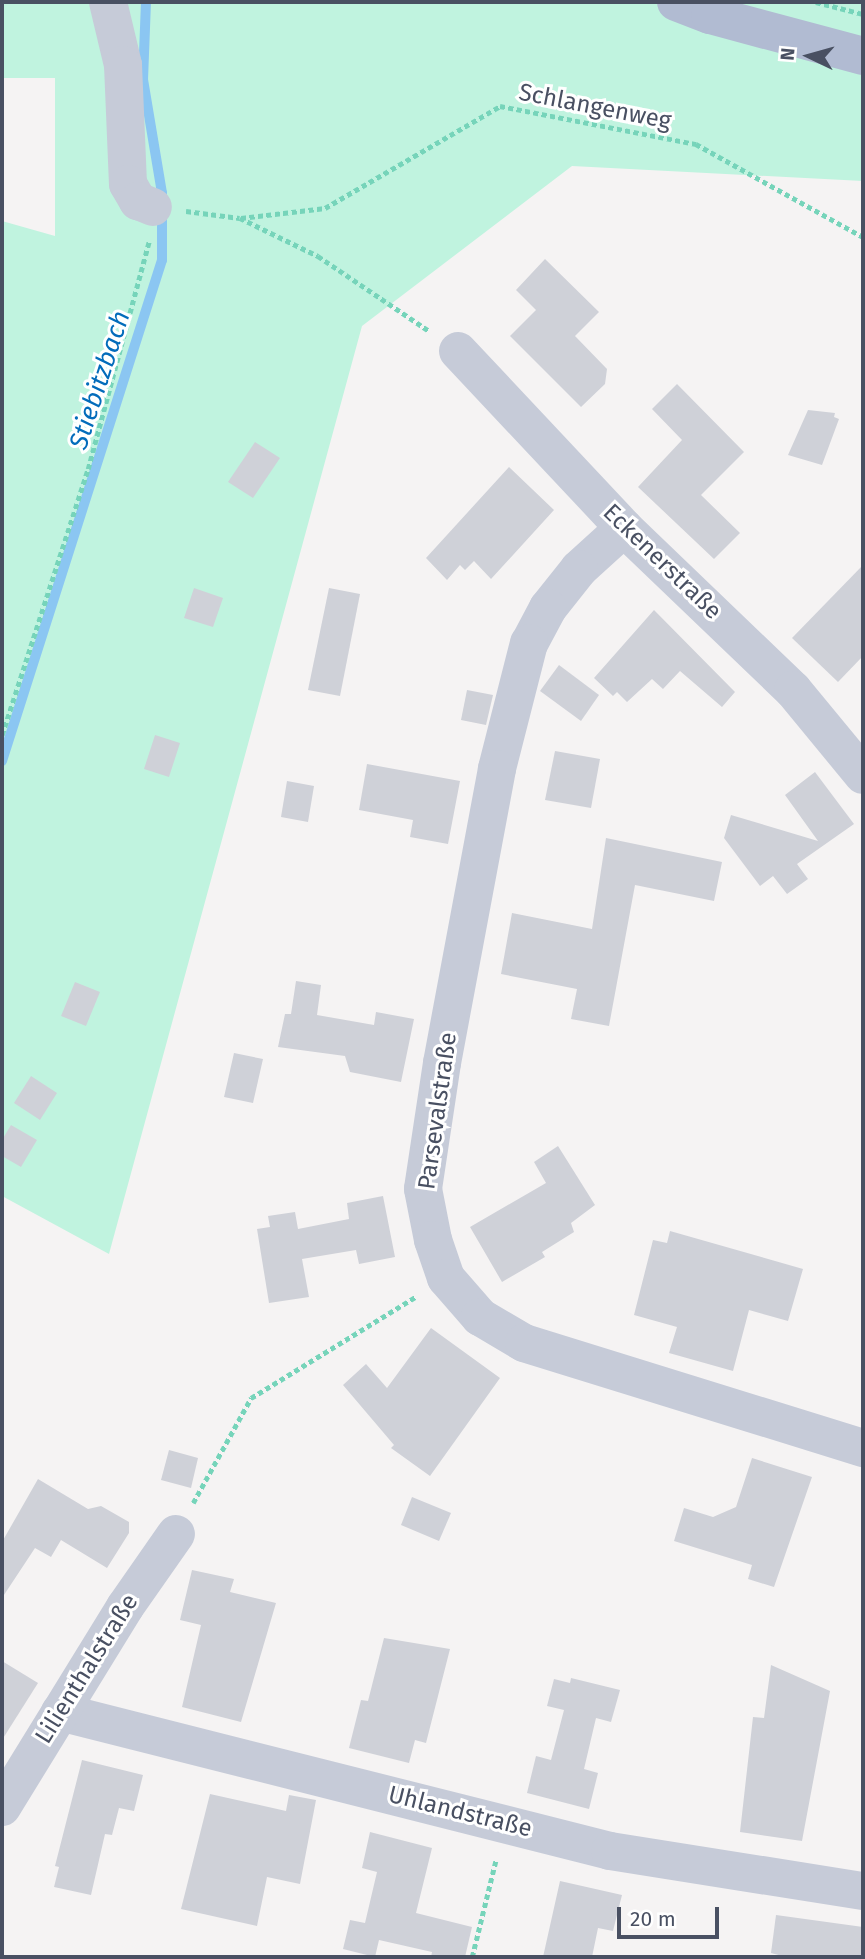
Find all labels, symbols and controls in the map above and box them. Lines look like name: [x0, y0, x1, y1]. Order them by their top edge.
north arrow: [774, 21, 844, 91]
text: N: [776, 47, 800, 61]
street label: Schlangenweg: [516, 78, 674, 136]
water label: Stiebitzbach: [63, 307, 137, 453]
street label: Eckenerstraße: [597, 498, 727, 626]
street label: Parsevalstraße: [413, 1030, 463, 1192]
street label: Lilienthalstraße: [30, 1589, 144, 1749]
street label: Uhlandstraße: [385, 1780, 535, 1844]
scale bar: [620, 1892, 722, 1936]
text: 20 m: [630, 1906, 676, 1932]

